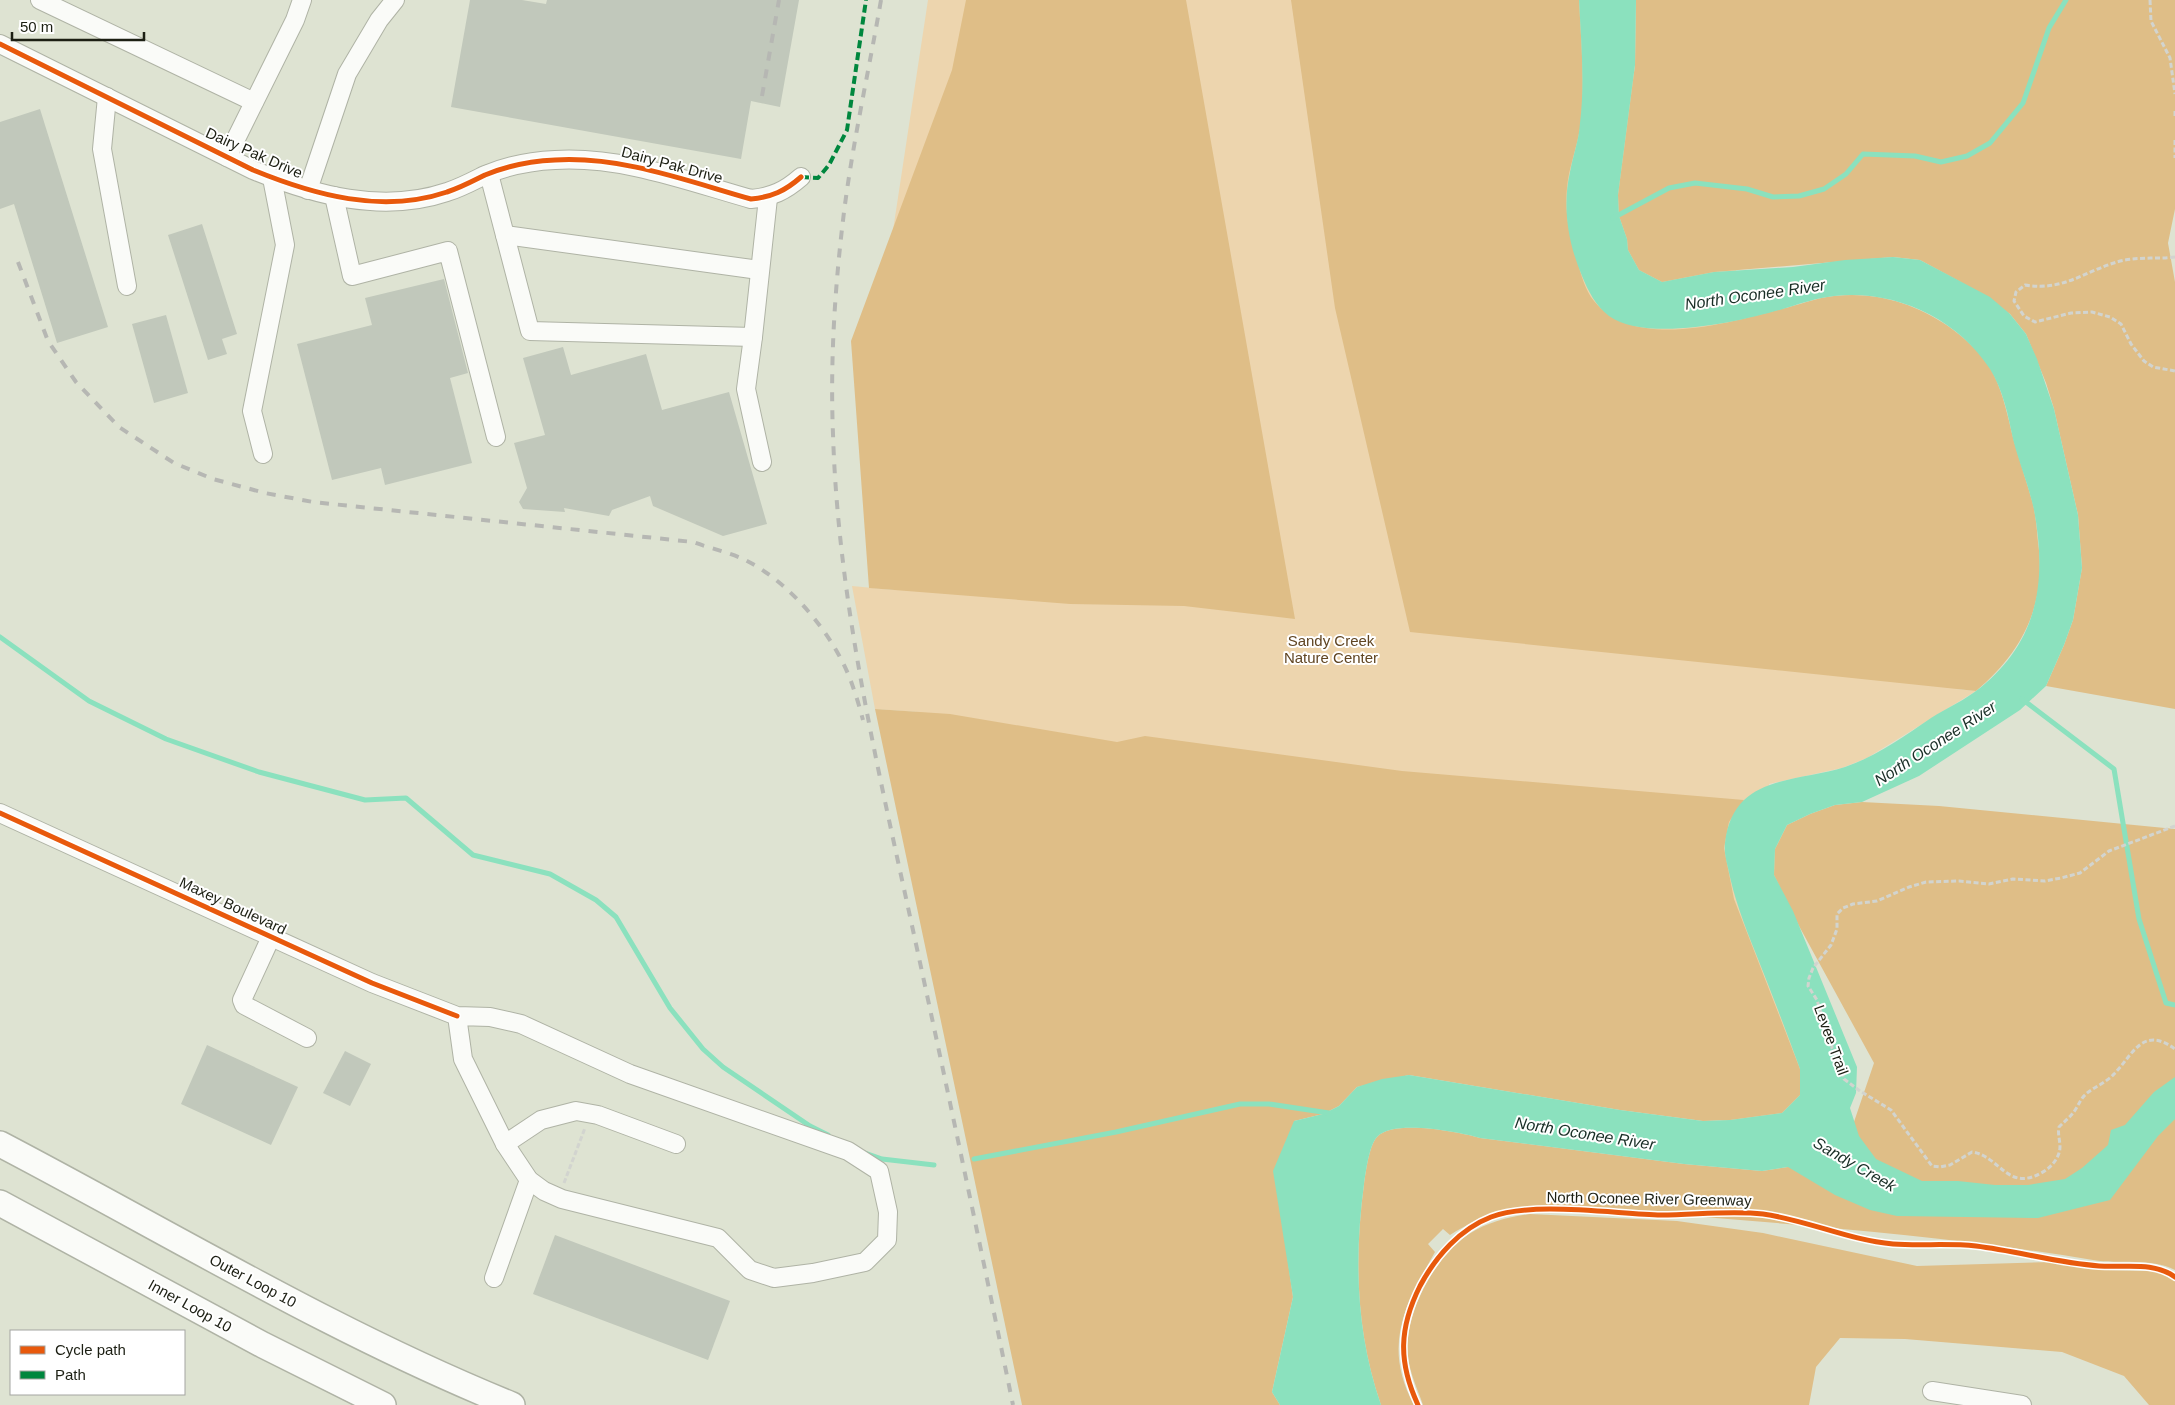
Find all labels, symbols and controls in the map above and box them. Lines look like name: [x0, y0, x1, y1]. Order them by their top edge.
scale bar: [12, 10, 145, 42]
text: 50 m: [20, 18, 53, 35]
street label: Dairy Pak Drive: [203, 124, 305, 181]
street label: Dairy Pak Drive: [620, 143, 725, 186]
water label: North Oconee River: [1684, 276, 1827, 313]
park label: Sandy Creek Nature Center: [1284, 632, 1378, 666]
water label: North Oconee River: [1871, 697, 2000, 789]
street label: Maxey Boulevard: [177, 873, 289, 938]
street label: Levee Trail: [1811, 1002, 1852, 1077]
water label: North Oconee River: [1514, 1114, 1657, 1153]
water label: Sandy Creek: [1810, 1134, 1900, 1195]
street label: North Oconee River Greenway: [1546, 1188, 1752, 1209]
street label: Outer Loop 10: [207, 1251, 300, 1311]
street label: Inner Loop 10: [146, 1276, 235, 1335]
legend: [10, 1330, 185, 1395]
text: Cycle path: [55, 1341, 126, 1358]
text: Path: [55, 1366, 86, 1383]

